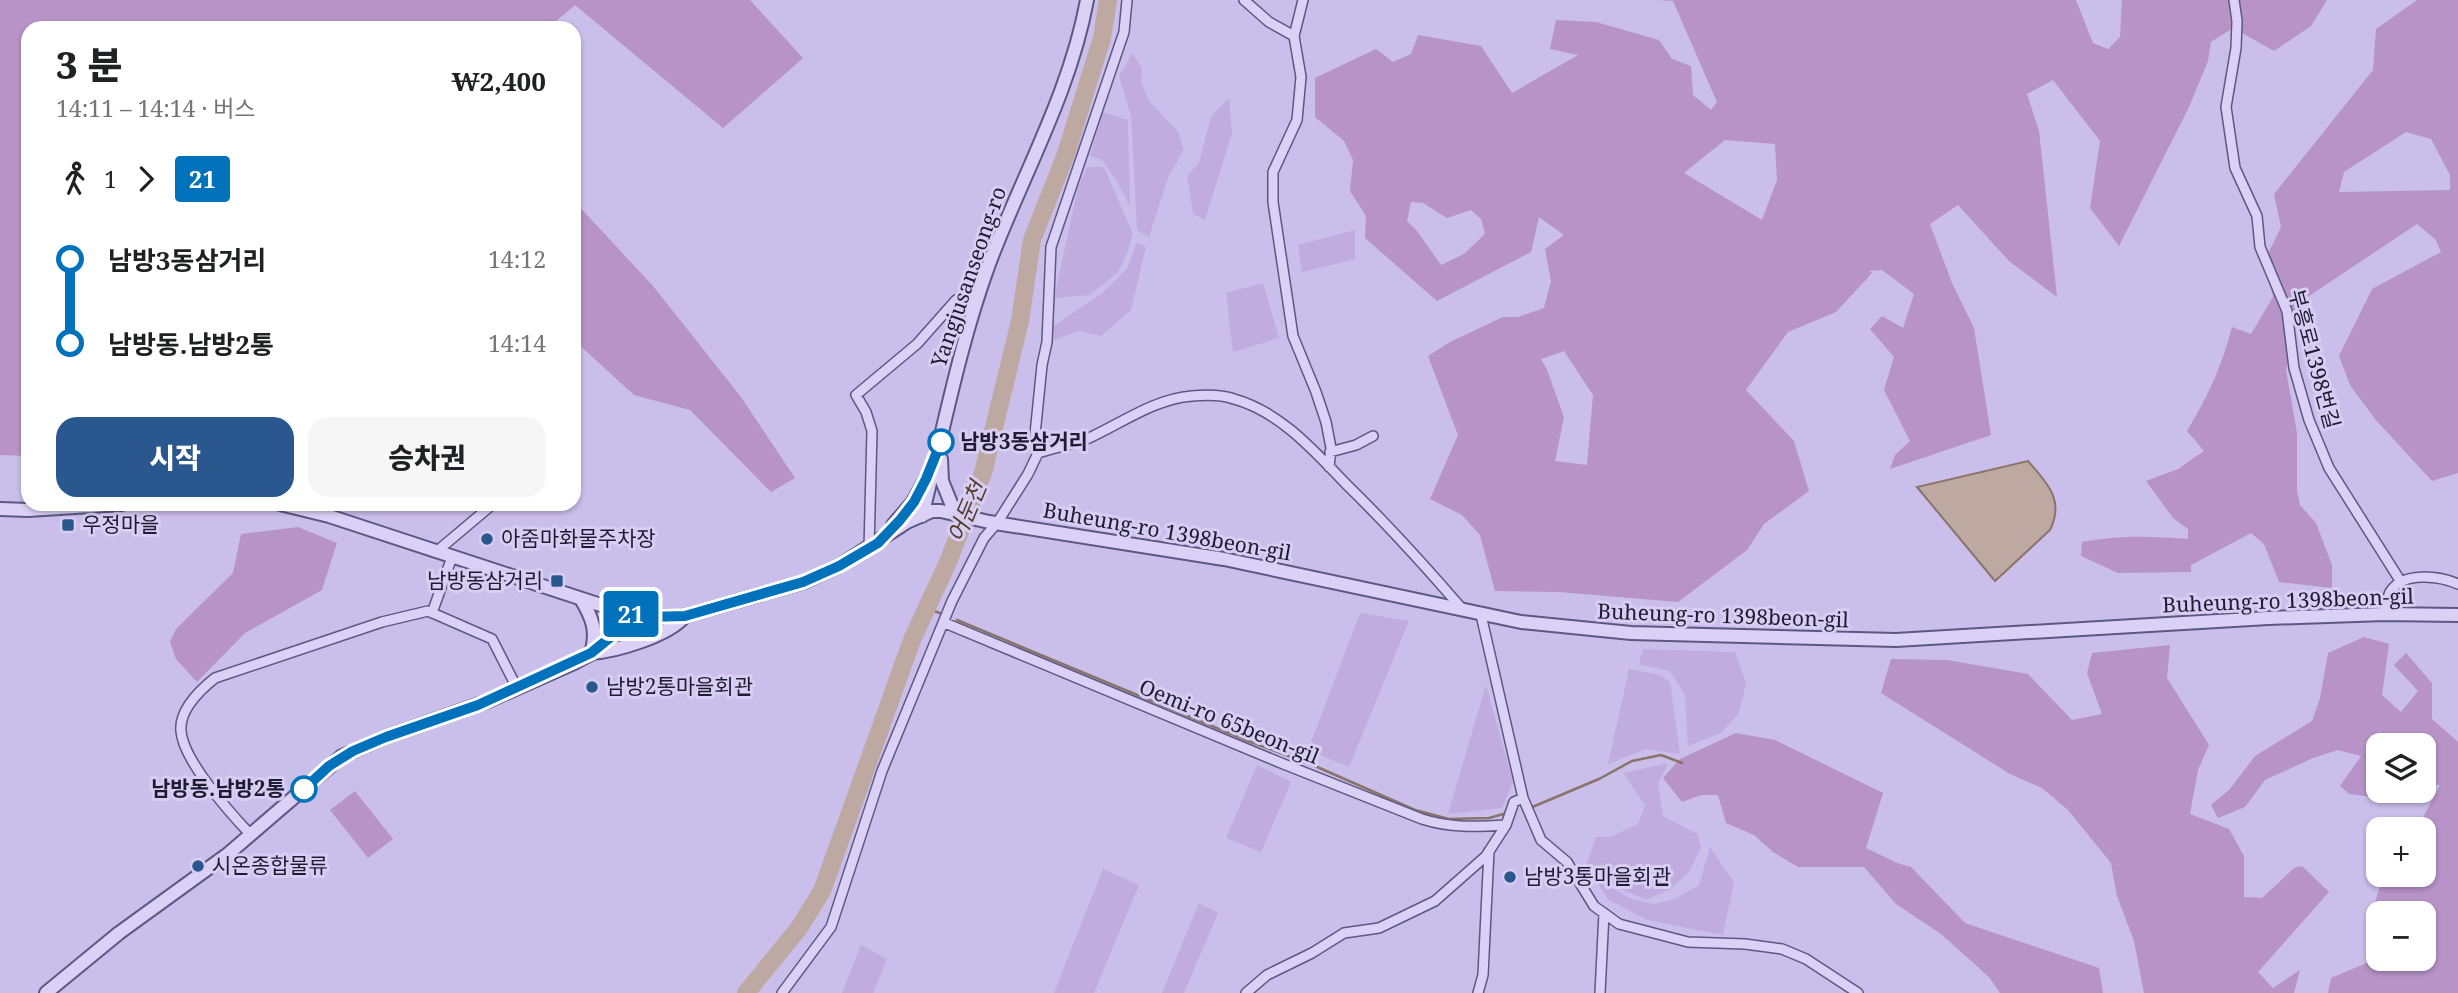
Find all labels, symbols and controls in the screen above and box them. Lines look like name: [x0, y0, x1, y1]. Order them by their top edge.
text: 3 분: [56, 38, 122, 90]
text: ₩2,400: [452, 63, 546, 99]
text: 14:11 – 14:14 · 버스: [56, 92, 256, 124]
icon: walk: [56, 160, 94, 198]
icon: forward: [127, 160, 165, 198]
text: 21: [189, 162, 216, 195]
text: 1: [104, 163, 117, 195]
street label: Yangjusanseong-ro: [924, 183, 1012, 372]
text: 남방3동삼거리: [108, 242, 266, 278]
text: 14:12: [488, 243, 546, 275]
street label: 부흥로1398번길: [2283, 286, 2347, 432]
text: 남방동.남방2통: [108, 326, 274, 362]
text: 14:14: [488, 327, 546, 359]
button: 시작: [56, 417, 294, 497]
button: 승차권: [308, 417, 546, 497]
place label: 남방3동삼거리: [960, 427, 1088, 455]
marker: 남방3동삼거리: [928, 429, 954, 455]
water label: 어둔천: [939, 474, 994, 547]
street label: Buheung-ro 1398beon-gil: [1041, 495, 1294, 567]
place label: 우정마을: [82, 510, 159, 538]
marker: 우정마을: [60, 517, 76, 533]
place label: 아줌마화물주차장: [501, 524, 656, 552]
marker: 아줌마화물주차장: [479, 531, 495, 547]
place label: 남방동삼거리: [427, 566, 543, 594]
marker: 남방동삼거리: [549, 573, 565, 589]
street label: Buheung-ro 1398beon-gil: [2162, 582, 2415, 618]
line badge: 21: [600, 591, 662, 637]
text: 21: [617, 597, 645, 630]
street label: Buheung-ro 1398beon-gil: [1597, 597, 1850, 633]
place label: 남방2통마을회관: [606, 672, 753, 700]
street label: Oemi-ro 65beon-gil: [1135, 672, 1324, 770]
marker: 남방2통마을회관: [584, 679, 600, 695]
map controls: [2366, 733, 2436, 971]
button: layers: [2366, 733, 2436, 803]
place label: 남방동.남방2통: [151, 774, 285, 802]
marker: 남방동.남방2통: [291, 776, 317, 802]
button: +: [2366, 817, 2436, 887]
place label: 시온종합물류: [212, 851, 328, 879]
marker: 시온종합물류: [190, 858, 206, 874]
place label: 남방3통마을회관: [1524, 862, 1671, 890]
marker: 남방3통마을회관: [1502, 869, 1518, 885]
button: −: [2366, 901, 2436, 971]

